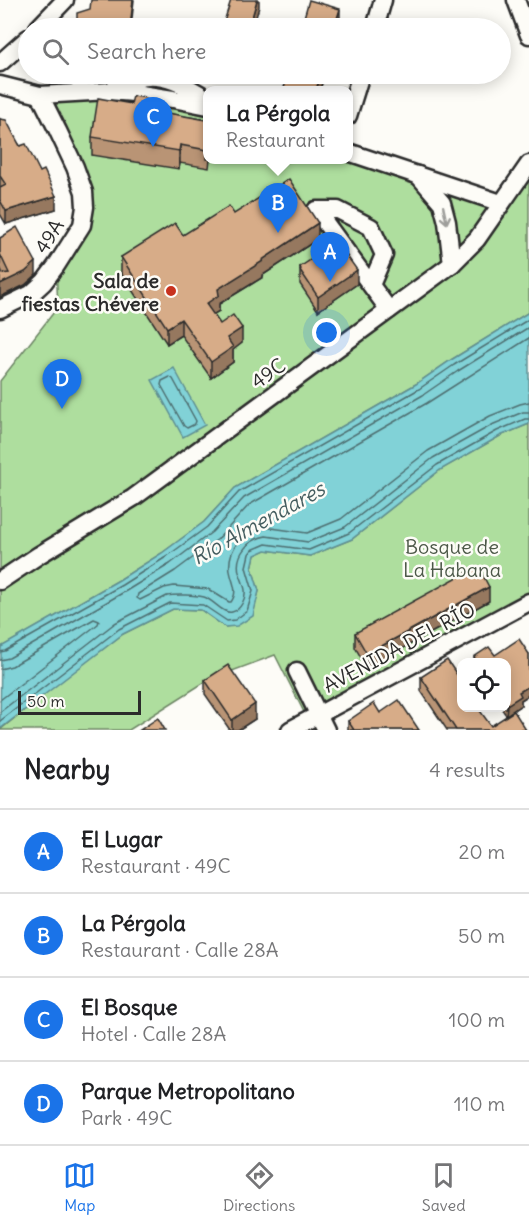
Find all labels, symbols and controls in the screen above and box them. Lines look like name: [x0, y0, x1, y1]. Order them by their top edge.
search box: [18, 18, 511, 84]
icon: search: [39, 35, 72, 68]
text: Search here: [87, 37, 206, 65]
popup: [203, 86, 353, 164]
pin: C: [134, 98, 172, 147]
text: La Pérgola: [226, 99, 330, 127]
text: Restaurant: [226, 127, 325, 152]
pin: B: [258, 184, 298, 233]
one-way arrow: [439, 205, 451, 224]
street label: 49A: [29, 214, 69, 258]
pin: A: [310, 232, 350, 282]
place label: Sala de fiestas Chévere: [22, 268, 159, 316]
marker: Sala de fiestas Chévere: [164, 284, 178, 298]
your location: [312, 318, 341, 347]
street label: 49C: [246, 352, 290, 394]
pin: D: [42, 360, 82, 409]
water label: Río Almendares: [187, 475, 331, 571]
park label: Bosque de La Habana: [403, 534, 501, 582]
street label: AVENIDA DEL RÍO: [319, 596, 479, 698]
map controls: [457, 658, 511, 712]
button: locate: [457, 658, 511, 712]
scale bar: [18, 688, 141, 716]
text: 50 m: [27, 691, 65, 711]
text: Nearby: [24, 753, 110, 786]
text: 4 results: [429, 757, 505, 782]
text: El Lugar: [81, 825, 162, 853]
text: A: [37, 839, 50, 864]
text: 20 m: [459, 839, 505, 864]
text: Restaurant · 49C: [81, 853, 231, 878]
text: La Pérgola: [81, 909, 186, 937]
text: B: [37, 923, 50, 948]
text: 50 m: [458, 923, 505, 948]
text: Restaurant · Calle 28A: [81, 937, 279, 962]
text: El Bosque: [81, 993, 178, 1021]
text: C: [37, 1007, 50, 1032]
text: 100 m: [448, 1007, 505, 1032]
text: Hotel · Calle 28A: [81, 1021, 226, 1046]
text: Parque Metropolitano: [81, 1077, 295, 1105]
text: D: [36, 1091, 51, 1116]
text: 110 m: [454, 1091, 505, 1116]
text: Park · 49C: [81, 1105, 173, 1130]
tab: Map: [63, 1159, 96, 1215]
tab: Directions: [223, 1159, 295, 1215]
tab: Saved: [422, 1159, 466, 1215]

